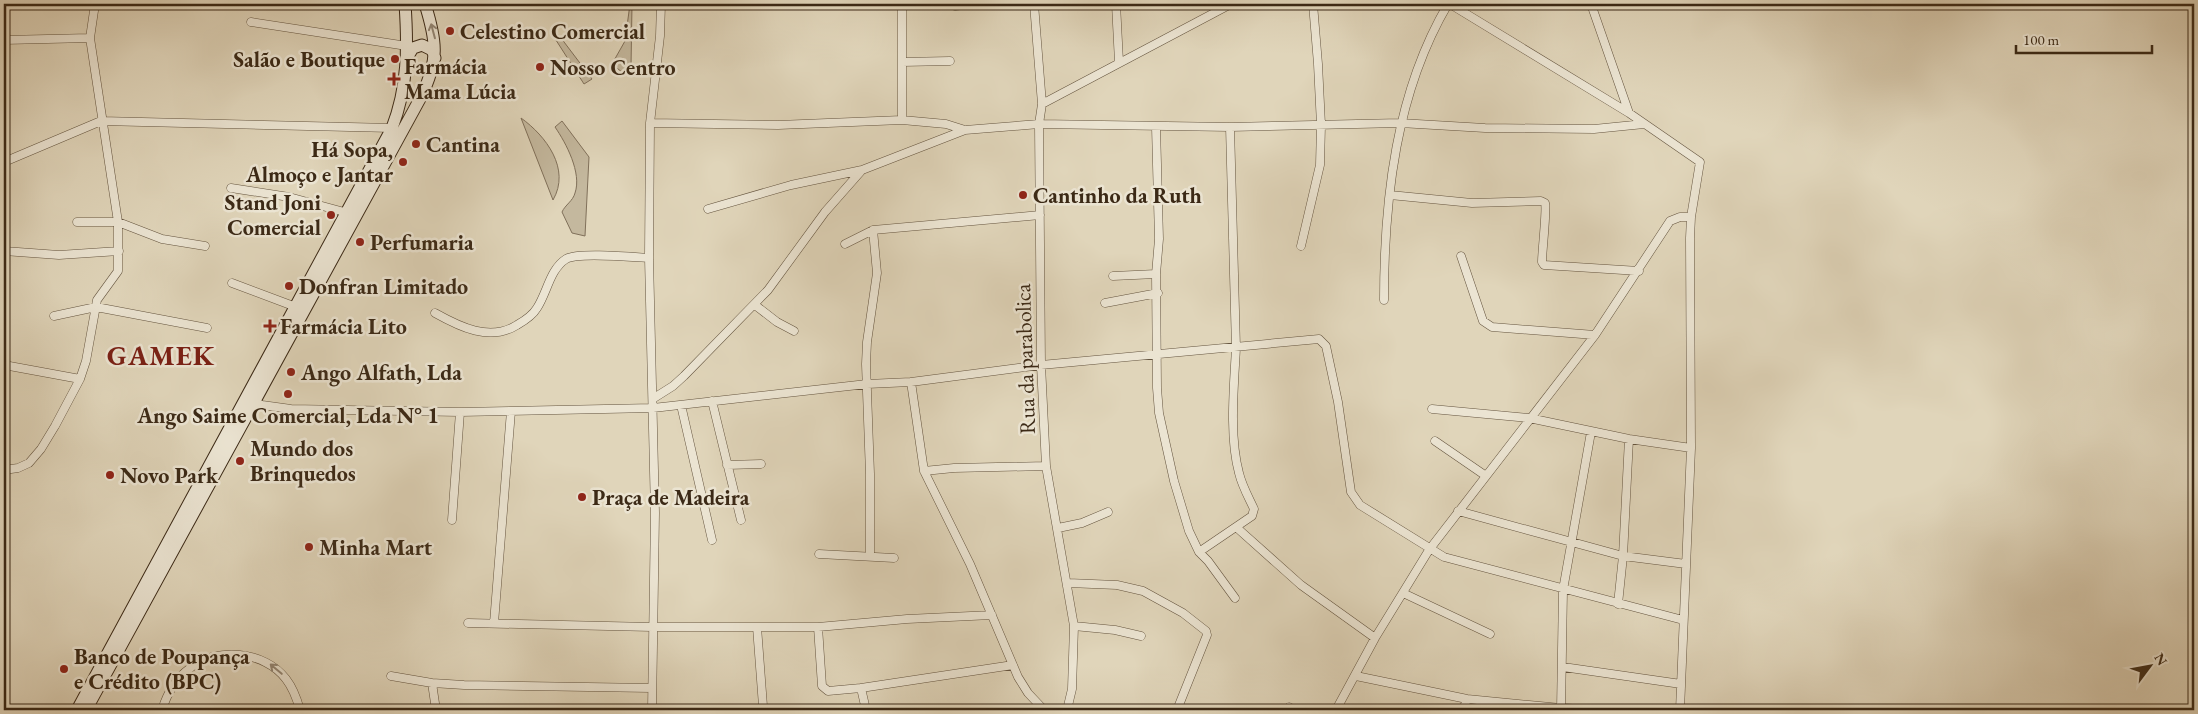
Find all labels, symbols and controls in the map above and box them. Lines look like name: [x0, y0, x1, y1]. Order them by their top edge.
place label: Celestino Comercial: [460, 17, 645, 46]
scale bar: [2016, 22, 2152, 54]
one-way arrow: [428, 23, 437, 39]
marker: Celestino Comercial: [444, 25, 456, 37]
text: 100 m: [2023, 30, 2060, 49]
place label: Salão e Boutique: [233, 45, 385, 74]
place label: Farmácia Mama Lúcia: [404, 52, 517, 106]
marker: Salão e Boutique: [389, 53, 401, 65]
place label: Nosso Centro: [550, 53, 675, 82]
marker: Nosso Centro: [534, 61, 546, 73]
marker: Farmácia Mama Lúcia: [388, 73, 400, 85]
place label: Cantina: [426, 130, 500, 159]
place label: Há Sopa, Almoço e Jantar: [245, 135, 394, 189]
marker: Cantina: [410, 138, 422, 150]
marker: Há Sopa, Almoço e Jantar: [397, 156, 409, 168]
place label: Cantinho da Ruth: [1033, 181, 1202, 210]
place label: Stand Joni Comercial: [225, 188, 322, 242]
marker: Cantinho da Ruth: [1017, 189, 1029, 201]
marker: Stand Joni Comercial: [325, 209, 337, 221]
place label: Perfumaria: [370, 228, 474, 257]
marker: Perfumaria: [354, 236, 366, 248]
place label: Donfran Limitado: [299, 272, 468, 301]
marker: Donfran Limitado: [283, 280, 295, 292]
street label: Rua da parabolica: [1008, 283, 1042, 435]
place label: Farmácia Lito: [280, 312, 407, 341]
marker: Farmácia Lito: [264, 320, 276, 332]
district label: GAMEK: [107, 337, 215, 373]
place label: Ango Alfath, Lda: [300, 358, 462, 387]
marker: Ango Alfath, Lda: [285, 366, 297, 378]
marker: Ango Saime Comercial, Lda N° 1: [282, 388, 294, 400]
place label: Ango Saime Comercial, Lda N° 1: [136, 401, 439, 430]
place label: Mundo dos Brinquedos: [250, 434, 356, 488]
marker: Mundo dos Brinquedos: [234, 455, 246, 467]
place label: Novo Park: [120, 461, 219, 490]
marker: Novo Park: [104, 469, 116, 481]
place label: Praça de Madeira: [592, 483, 750, 512]
marker: Praça de Madeira: [576, 491, 588, 503]
place label: Minha Mart: [319, 533, 433, 562]
marker: Minha Mart: [303, 541, 315, 553]
place label: Banco de Poupança e Crédito (BPC): [74, 642, 250, 696]
north arrow: [2126, 642, 2176, 692]
text: N: [2150, 650, 2172, 669]
marker: Banco de Poupança e Crédito (BPC): [58, 663, 70, 675]
one-way arrow: [269, 664, 282, 675]

